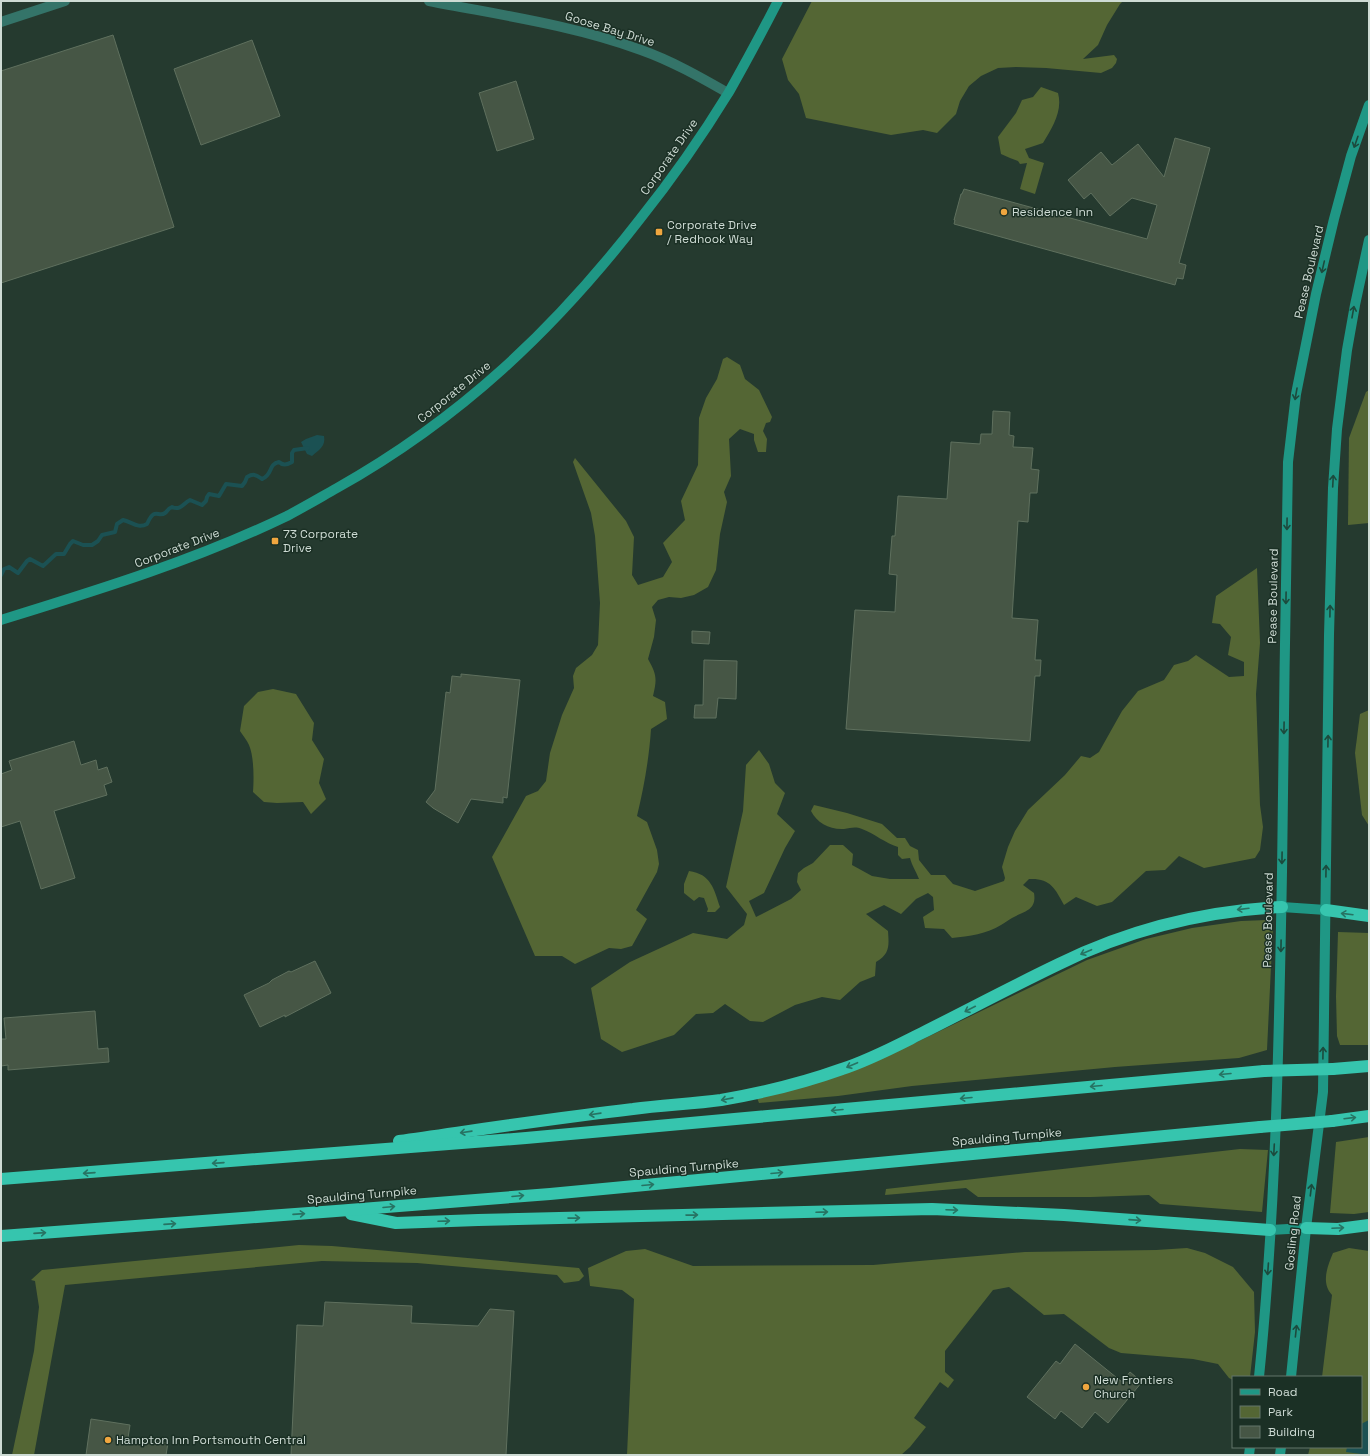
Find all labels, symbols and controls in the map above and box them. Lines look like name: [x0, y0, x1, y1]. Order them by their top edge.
street label: Goose Bay Drive: [563, 8, 657, 50]
street label: Corporate Drive: [637, 116, 701, 198]
one-way arrow: [1352, 135, 1360, 147]
place label: Residence Inn: [1012, 204, 1093, 220]
marker: Residence Inn: [999, 207, 1009, 217]
place label: Corporate Drive / Redhook Way: [667, 217, 757, 247]
street label: Pease Boulevard: [1290, 224, 1328, 320]
marker: Corporate Drive / Redhook Way: [654, 227, 664, 237]
one-way arrow: [1318, 260, 1326, 273]
one-way arrow: [1350, 306, 1358, 319]
street label: Corporate Drive: [414, 358, 494, 426]
one-way arrow: [1292, 387, 1300, 400]
one-way arrow: [1330, 475, 1337, 488]
one-way arrow: [1283, 517, 1291, 530]
street label: Corporate Drive: [132, 524, 222, 572]
place label: 73 Corporate Drive: [283, 526, 358, 556]
marker: 73 Corporate Drive: [270, 536, 280, 546]
street label: Pease Boulevard: [1264, 548, 1282, 644]
one-way arrow: [1282, 591, 1290, 604]
one-way arrow: [1326, 605, 1334, 618]
one-way arrow: [1280, 721, 1288, 734]
one-way arrow: [1324, 735, 1332, 748]
one-way arrow: [1278, 851, 1286, 864]
one-way arrow: [1322, 865, 1330, 878]
street label: Pease Boulevard: [1259, 872, 1277, 968]
one-way arrow: [1237, 906, 1250, 913]
one-way arrow: [1341, 910, 1354, 917]
one-way arrow: [1277, 939, 1285, 952]
one-way arrow: [1081, 949, 1093, 956]
one-way arrow: [964, 1006, 976, 1014]
one-way arrow: [1319, 1047, 1327, 1060]
one-way arrow: [847, 1062, 859, 1069]
one-way arrow: [1219, 1071, 1232, 1078]
one-way arrow: [1089, 1082, 1102, 1089]
one-way arrow: [960, 1094, 973, 1102]
one-way arrow: [721, 1095, 734, 1103]
one-way arrow: [831, 1107, 844, 1114]
one-way arrow: [589, 1110, 602, 1118]
one-way arrow: [1343, 1114, 1356, 1122]
street label: Spaulding Turnpike: [952, 1124, 1062, 1150]
one-way arrow: [460, 1128, 473, 1135]
one-way arrow: [1271, 1143, 1278, 1156]
street label: Spaulding Turnpike: [629, 1155, 739, 1181]
one-way arrow: [212, 1159, 225, 1166]
one-way arrow: [83, 1169, 96, 1176]
one-way arrow: [770, 1169, 783, 1176]
one-way arrow: [641, 1181, 654, 1189]
street label: Spaulding Turnpike: [307, 1182, 417, 1208]
one-way arrow: [1307, 1184, 1315, 1197]
one-way arrow: [511, 1193, 524, 1200]
street label: Gosling Road: [1281, 1195, 1305, 1271]
one-way arrow: [382, 1204, 395, 1211]
one-way arrow: [945, 1206, 958, 1214]
one-way arrow: [815, 1208, 828, 1215]
one-way arrow: [292, 1211, 305, 1218]
one-way arrow: [685, 1211, 698, 1219]
one-way arrow: [567, 1214, 580, 1222]
one-way arrow: [1128, 1217, 1141, 1224]
one-way arrow: [437, 1218, 450, 1225]
one-way arrow: [163, 1220, 176, 1227]
one-way arrow: [1331, 1225, 1344, 1232]
one-way arrow: [33, 1229, 46, 1236]
one-way arrow: [1264, 1262, 1271, 1275]
one-way arrow: [1292, 1325, 1299, 1338]
place label: New Frontiers Church: [1094, 1372, 1173, 1402]
legend: [1232, 1376, 1362, 1448]
marker: New Frontiers Church: [1081, 1382, 1091, 1392]
text: Road: [1268, 1384, 1297, 1400]
text: Park: [1268, 1404, 1293, 1420]
text: Building: [1268, 1424, 1315, 1440]
place label: Hampton Inn Portsmouth Central: [116, 1432, 306, 1448]
marker: Hampton Inn Portsmouth Central: [103, 1435, 113, 1445]

